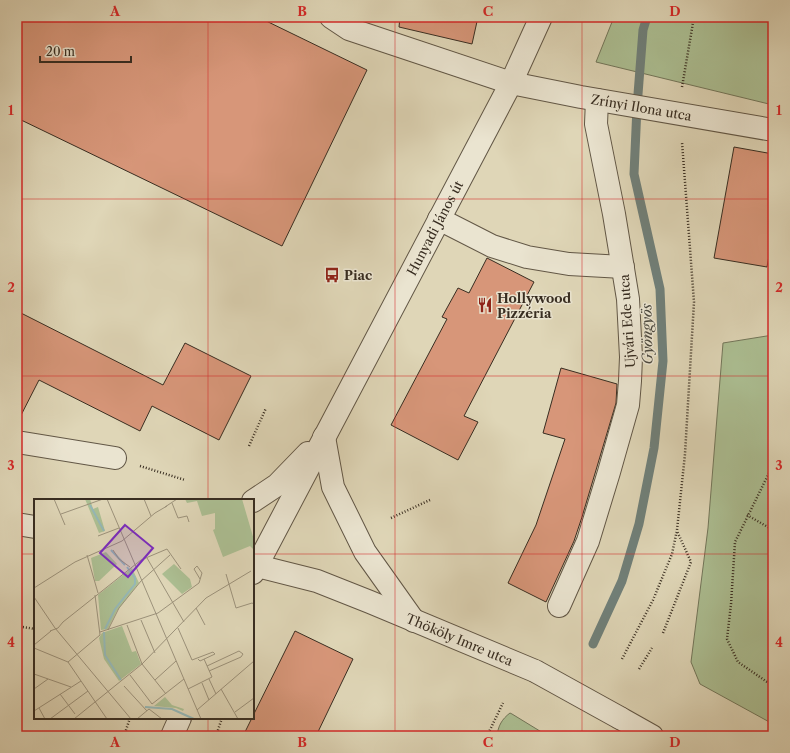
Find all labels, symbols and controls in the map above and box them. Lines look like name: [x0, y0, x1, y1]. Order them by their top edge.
text: A: [109, 3, 121, 19]
text: B: [297, 3, 307, 19]
text: C: [483, 3, 493, 19]
text: D: [669, 3, 681, 19]
scale bar: [40, 38, 131, 64]
text: 20 m: [46, 44, 75, 59]
street label: Zrínyi Ilona utca: [590, 91, 693, 124]
text: 1: [8, 102, 14, 118]
text: 1: [776, 102, 782, 118]
street label: Hunyadi János út: [403, 177, 466, 278]
bus stop icon: Piac: [323, 266, 341, 284]
place label: Piac: [344, 267, 372, 283]
street label: Ujvári Ede utca: [616, 273, 638, 368]
text: 2: [7, 279, 15, 295]
text: 2: [775, 279, 783, 295]
place label: Hollywood Pizzéria: [497, 290, 572, 321]
restaurant icon: Hollywood Pizzéria: [476, 296, 494, 314]
water label: Gyöngyös: [637, 303, 657, 365]
text: 3: [7, 457, 15, 473]
text: 3: [775, 457, 783, 473]
inset map: [34, 499, 254, 719]
street label: Thököly Imre utca: [404, 610, 515, 669]
text: 4: [7, 634, 15, 650]
text: 4: [775, 634, 783, 650]
text: A: [109, 734, 121, 750]
text: B: [297, 734, 307, 750]
text: C: [483, 734, 493, 750]
text: D: [669, 734, 681, 750]

